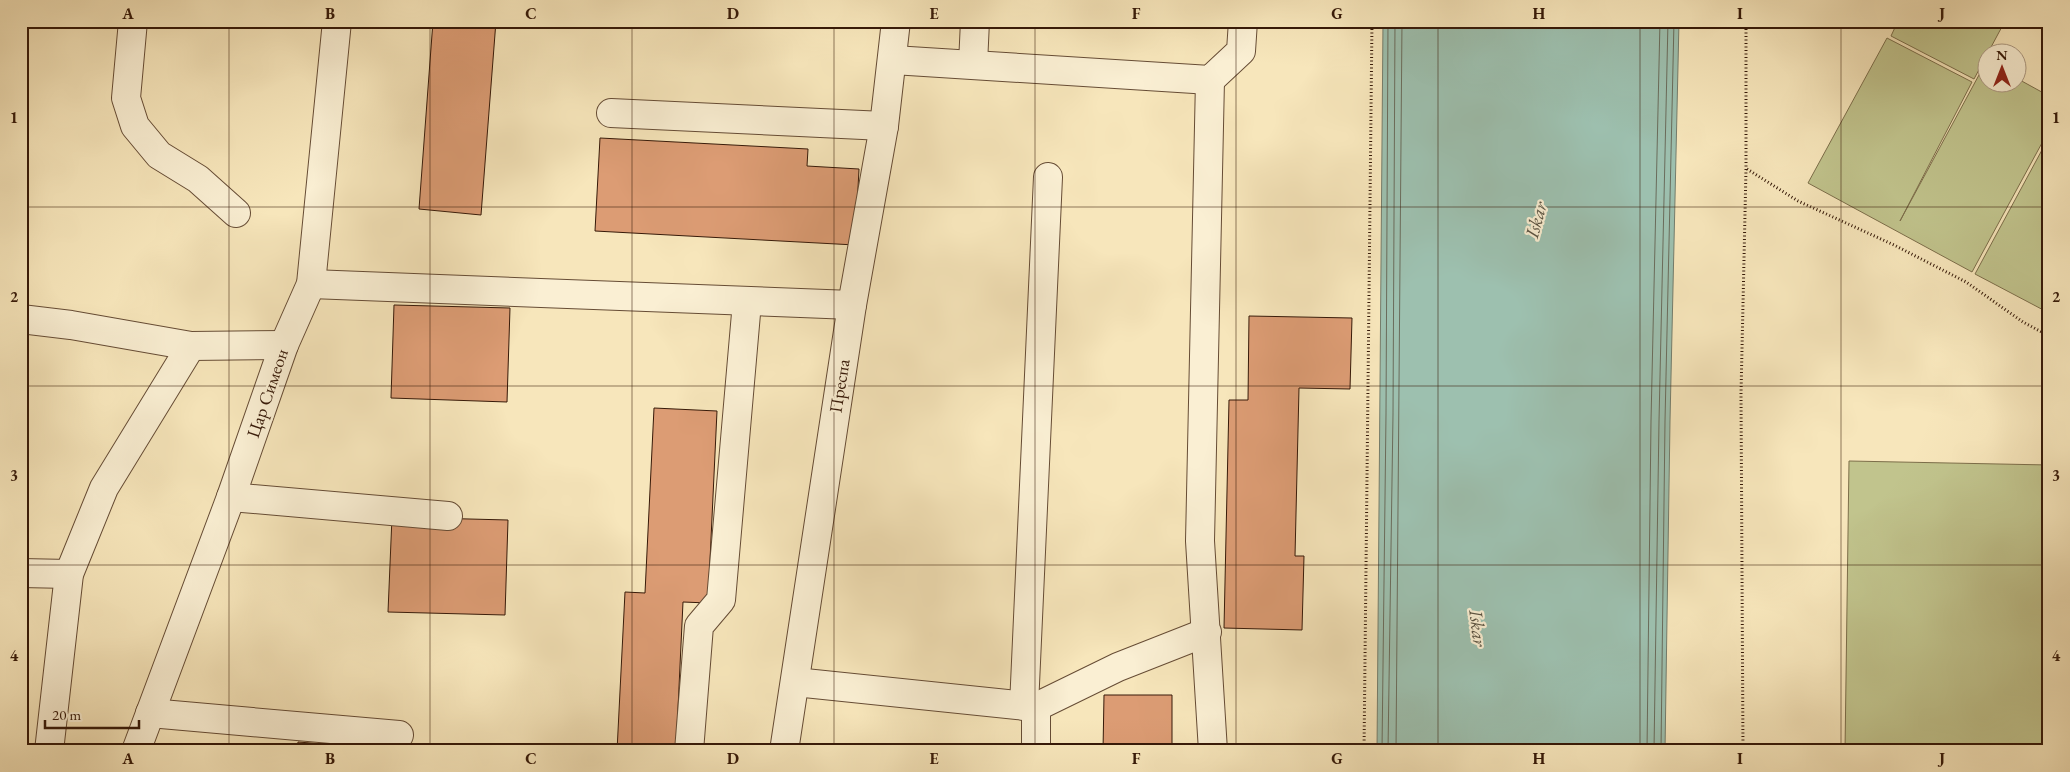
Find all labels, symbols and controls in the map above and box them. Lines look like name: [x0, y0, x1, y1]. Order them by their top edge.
text: A: [121, 3, 134, 24]
text: B: [325, 3, 335, 24]
text: C: [525, 3, 537, 24]
text: D: [727, 3, 739, 24]
text: E: [929, 3, 939, 24]
text: F: [1132, 3, 1141, 24]
text: G: [1331, 3, 1343, 24]
text: H: [1533, 3, 1546, 24]
text: I: [1737, 3, 1743, 24]
text: J: [1937, 3, 1945, 24]
north arrow: [1978, 42, 2028, 92]
text: N: [1996, 46, 2008, 64]
text: 1: [10, 107, 18, 128]
text: 1: [2052, 107, 2060, 128]
water label: Iskar: [1519, 198, 1553, 242]
text: 2: [10, 286, 19, 307]
text: 2: [2052, 286, 2061, 307]
street label: Цар Симеон: [241, 345, 293, 441]
street label: Преспа: [823, 357, 855, 415]
text: 3: [10, 465, 18, 486]
text: 3: [2052, 465, 2060, 486]
water label: Iskar: [1463, 607, 1493, 648]
text: 4: [10, 645, 19, 666]
text: 4: [2052, 645, 2061, 666]
scale bar: [45, 697, 139, 729]
text: 20 m: [52, 705, 81, 724]
text: A: [121, 748, 134, 769]
text: B: [325, 748, 335, 769]
text: C: [525, 748, 537, 769]
text: D: [727, 748, 739, 769]
text: E: [929, 748, 939, 769]
text: F: [1132, 748, 1141, 769]
text: G: [1331, 748, 1343, 769]
text: H: [1533, 748, 1546, 769]
text: I: [1737, 748, 1743, 769]
text: J: [1937, 748, 1945, 769]

